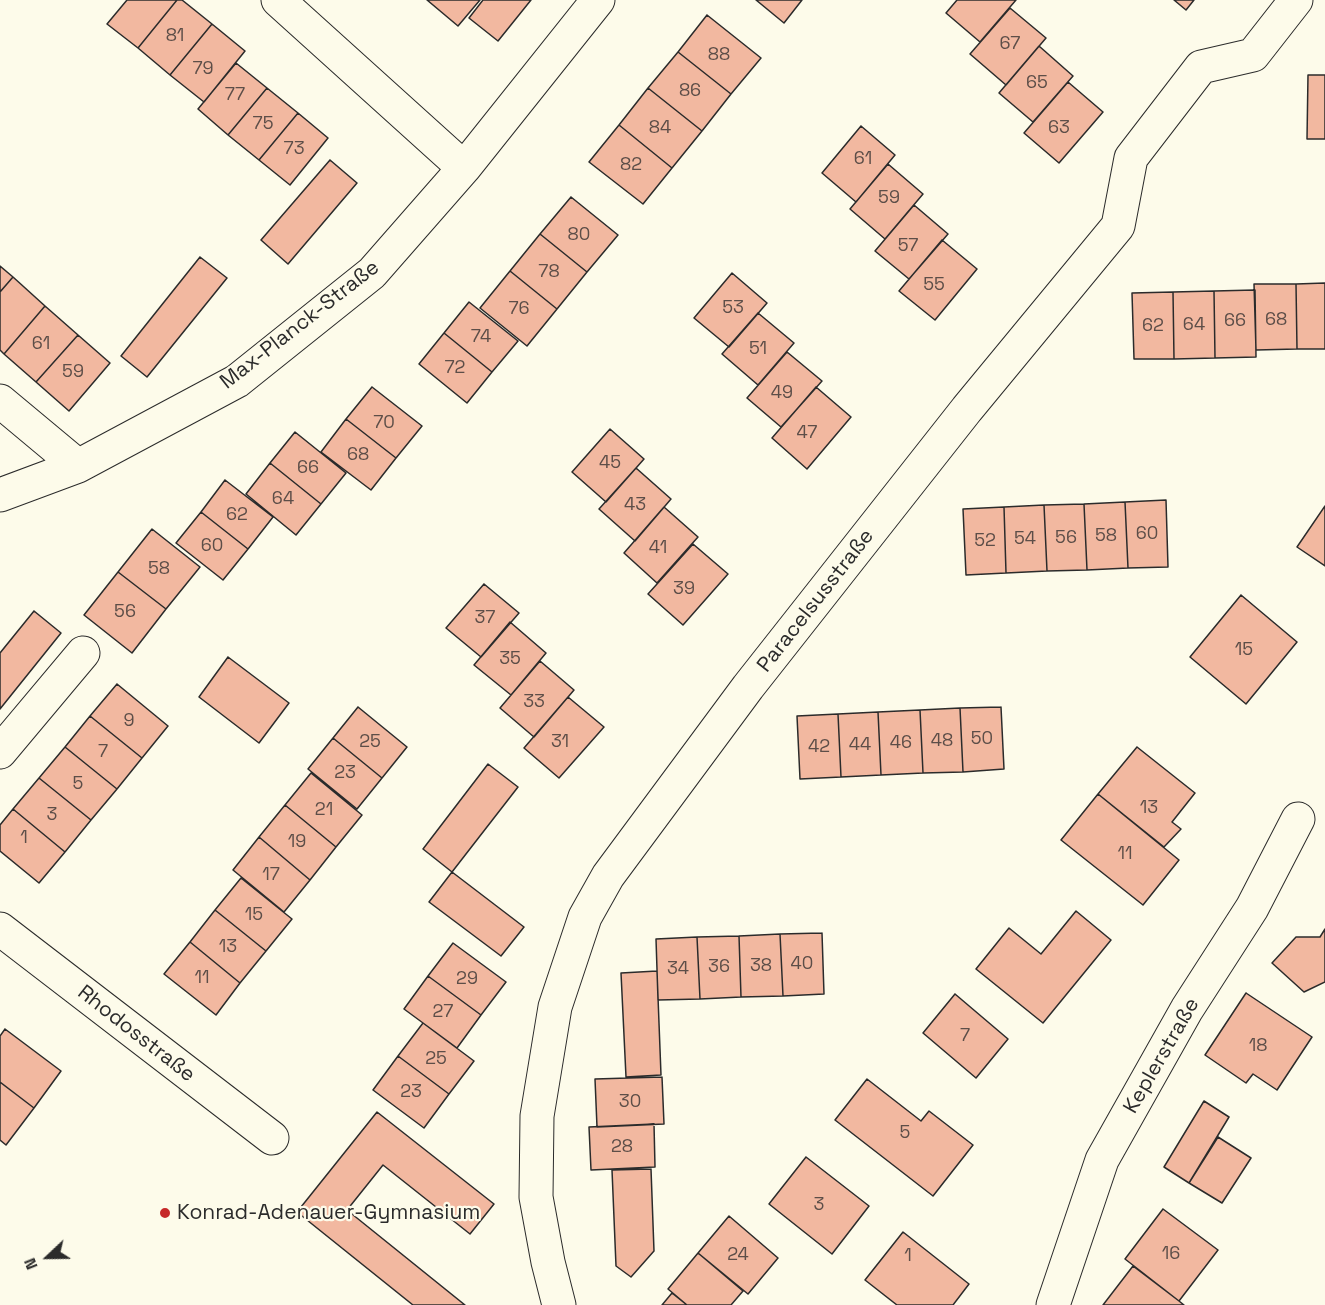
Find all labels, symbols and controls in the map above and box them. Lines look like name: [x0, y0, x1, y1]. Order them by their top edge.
house number: 81: [166, 25, 184, 47]
house number: 67: [1000, 33, 1020, 55]
house number: 88: [708, 44, 730, 66]
house number: 79: [192, 58, 214, 80]
house number: 65: [1026, 72, 1048, 94]
house number: 86: [679, 80, 701, 102]
house number: 77: [225, 84, 245, 106]
house number: 75: [253, 113, 273, 135]
house number: 84: [649, 117, 671, 139]
house number: 63: [1048, 117, 1070, 139]
house number: 73: [283, 138, 305, 160]
house number: 61: [854, 148, 872, 170]
house number: 82: [620, 154, 642, 176]
house number: 59: [878, 187, 900, 209]
house number: 80: [568, 224, 590, 246]
house number: 57: [898, 235, 918, 257]
street label: Max-Planck-Straße: [216, 255, 384, 395]
house number: 78: [538, 261, 560, 283]
house number: 55: [923, 274, 945, 296]
house number: 53: [722, 297, 744, 319]
house number: 76: [508, 298, 530, 320]
house number: 68: [1265, 309, 1287, 331]
house number: 66: [1224, 310, 1246, 332]
house number: 64: [1183, 314, 1205, 336]
house number: 62: [1142, 315, 1164, 337]
house number: 74: [471, 326, 491, 348]
house number: 61: [32, 333, 50, 355]
house number: 51: [749, 338, 767, 360]
house number: 72: [445, 357, 465, 379]
house number: 59: [62, 361, 84, 383]
house number: 49: [771, 382, 793, 404]
house number: 70: [373, 412, 395, 434]
house number: 47: [797, 422, 817, 444]
house number: 68: [347, 444, 369, 466]
house number: 45: [599, 452, 621, 474]
house number: 66: [297, 457, 319, 479]
house number: 64: [272, 488, 294, 510]
house number: 43: [624, 494, 646, 516]
house number: 62: [226, 504, 248, 526]
house number: 60: [1136, 523, 1158, 545]
street label: Paracelsusstraße: [752, 524, 880, 678]
house number: 58: [1095, 525, 1117, 547]
house number: 56: [1055, 527, 1077, 549]
house number: 54: [1014, 528, 1036, 550]
house number: 52: [974, 530, 996, 552]
house number: 60: [201, 535, 223, 557]
house number: 41: [649, 537, 667, 559]
house number: 58: [148, 558, 170, 580]
house number: 39: [673, 578, 695, 600]
house number: 56: [114, 601, 136, 623]
house number: 37: [474, 607, 496, 629]
house number: 15: [1235, 639, 1253, 661]
house number: 35: [499, 648, 521, 670]
house number: 33: [523, 691, 545, 713]
house number: 9: [123, 710, 135, 732]
house number: 50: [971, 728, 993, 750]
house number: 48: [931, 730, 953, 752]
house number: 25: [359, 731, 381, 753]
house number: 31: [551, 731, 569, 753]
house number: 46: [890, 732, 912, 754]
house number: 44: [849, 734, 871, 756]
house number: 42: [808, 736, 830, 758]
house number: 7: [98, 741, 108, 763]
house number: 23: [334, 762, 356, 784]
house number: 5: [73, 773, 83, 795]
house number: 13: [1140, 797, 1158, 819]
house number: 21: [315, 799, 333, 821]
house number: 3: [47, 804, 57, 826]
house number: 1: [20, 827, 28, 849]
house number: 19: [288, 831, 306, 853]
house number: 11: [1117, 843, 1133, 865]
house number: 17: [262, 864, 280, 886]
house number: 15: [245, 904, 263, 926]
house number: 13: [219, 936, 237, 958]
house number: 40: [791, 953, 813, 975]
house number: 38: [750, 955, 772, 977]
house number: 36: [708, 956, 730, 978]
house number: 34: [667, 958, 689, 980]
house number: 11: [194, 967, 210, 989]
house number: 29: [456, 968, 478, 990]
street label: Rhodosstraße: [72, 980, 200, 1088]
street label: Keplerstraße: [1119, 994, 1205, 1118]
house number: 27: [433, 1001, 453, 1023]
house number: 7: [960, 1025, 970, 1047]
house number: 18: [1249, 1035, 1267, 1057]
house number: 25: [425, 1048, 447, 1070]
house number: 23: [400, 1081, 422, 1103]
house number: 30: [619, 1091, 641, 1113]
house number: 5: [900, 1122, 910, 1144]
house number: 28: [611, 1136, 633, 1158]
house number: 3: [814, 1194, 824, 1216]
place label: Konrad-Adenauer-Gymnasium: [177, 1200, 480, 1226]
marker: Konrad-Adenauer-Gymnasium: [158, 1206, 172, 1220]
north arrow: [18, 1227, 78, 1287]
house number: 16: [1162, 1243, 1180, 1265]
house number: 24: [727, 1244, 749, 1266]
house number: 1: [904, 1245, 912, 1267]
text: N: [19, 1255, 43, 1273]

